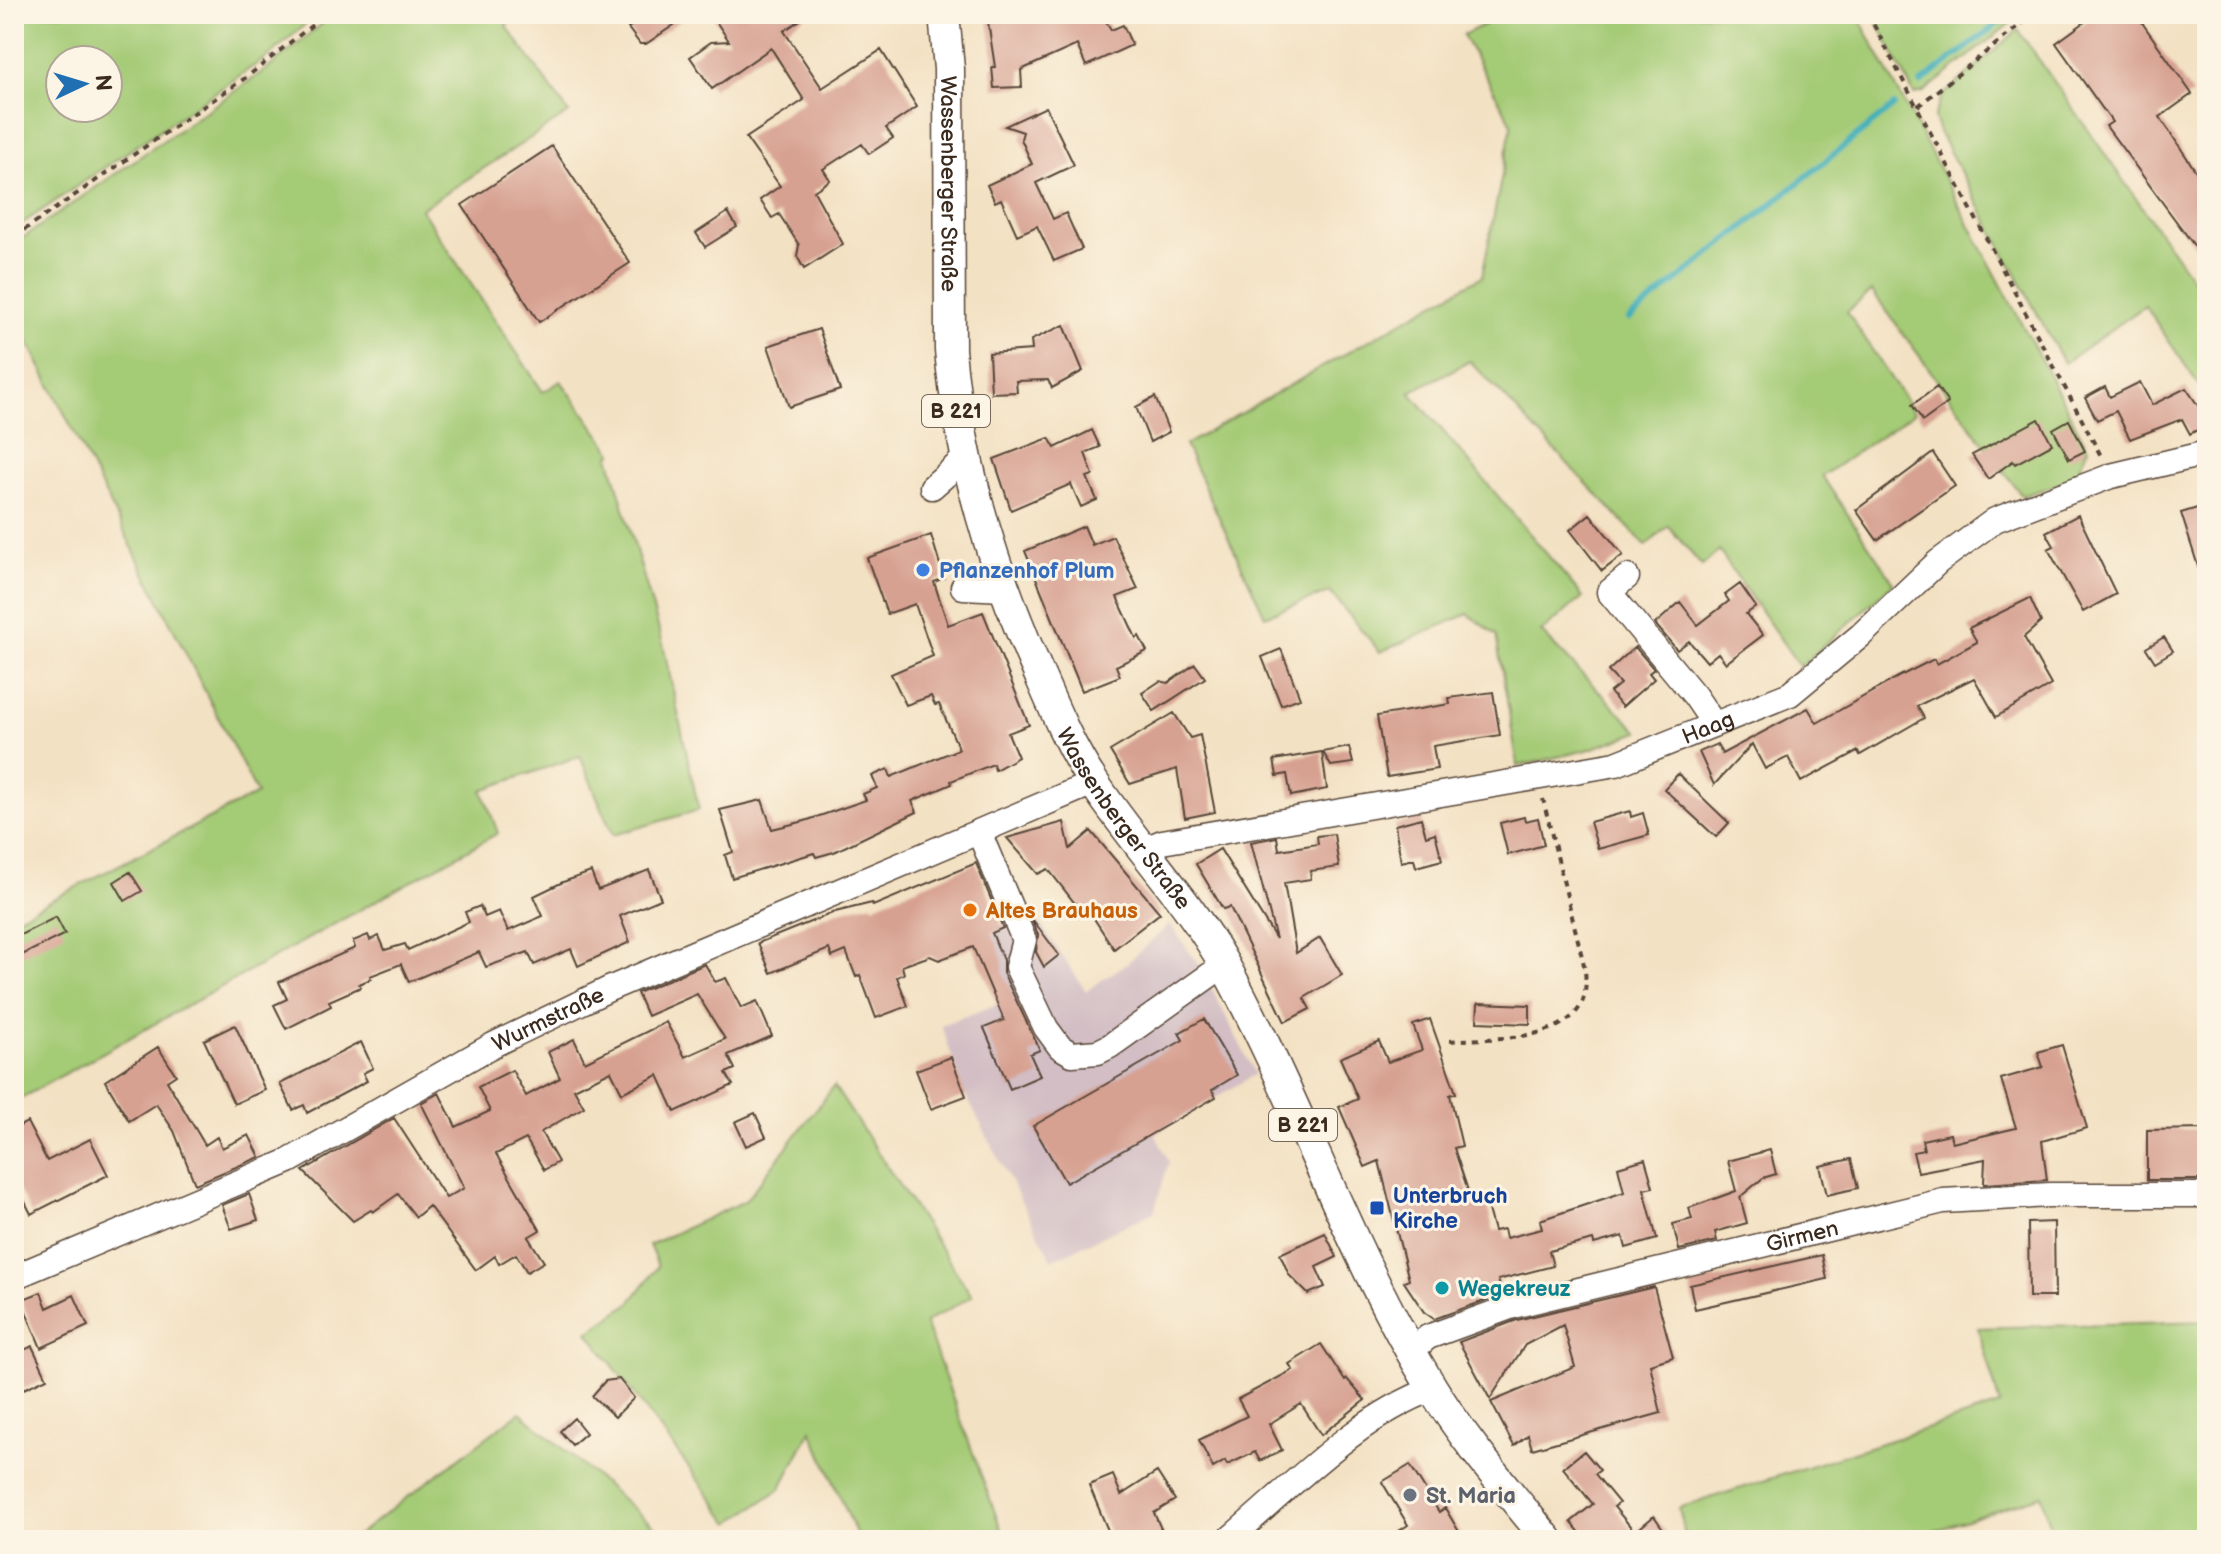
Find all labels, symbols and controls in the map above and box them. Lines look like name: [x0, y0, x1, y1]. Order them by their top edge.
north arrow: [44, 44, 124, 124]
text: N: [88, 74, 116, 92]
street label: Wassenberger Straße: [934, 76, 962, 292]
road number: B 221: [922, 395, 990, 427]
place label: Pflanzenhof Plum: [939, 558, 1115, 585]
marker: Pflanzenhof Plum: [914, 561, 932, 579]
street label: Haag: [1678, 706, 1738, 751]
street label: Wassenberger Straße: [1050, 724, 1196, 915]
place label: Altes Brauhaus: [985, 898, 1138, 925]
marker: Altes Brauhaus: [961, 901, 979, 919]
street label: Wurmstraße: [488, 981, 609, 1058]
road number: B 221: [1269, 1109, 1337, 1141]
place label: Unterbruch Kirche: [1393, 1183, 1508, 1235]
marker: Unterbruch Kirche: [1368, 1199, 1386, 1217]
street label: Girmen: [1764, 1215, 1841, 1259]
place label: Wegekreuz: [1458, 1276, 1571, 1303]
marker: Wegekreuz: [1433, 1279, 1451, 1297]
place label: St. Maria: [1426, 1483, 1516, 1510]
marker: St. Maria: [1401, 1486, 1419, 1504]

